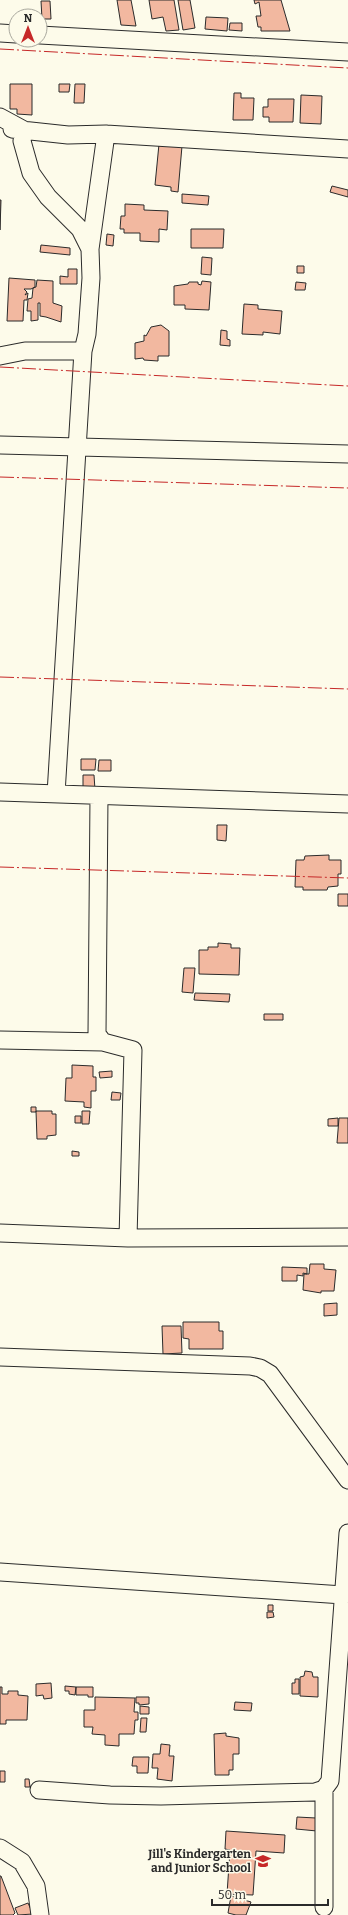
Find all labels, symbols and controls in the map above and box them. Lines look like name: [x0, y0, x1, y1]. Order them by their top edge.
north arrow: [8, 8, 48, 48]
text: N: [24, 12, 33, 25]
place label: Jill's Kindergarten and Junior School: [147, 1847, 251, 1875]
school or university icon: Jill's Kindergarten and Junior School: [254, 1852, 272, 1870]
scale bar: [212, 1881, 328, 1907]
text: 50 m: [218, 1888, 247, 1902]

